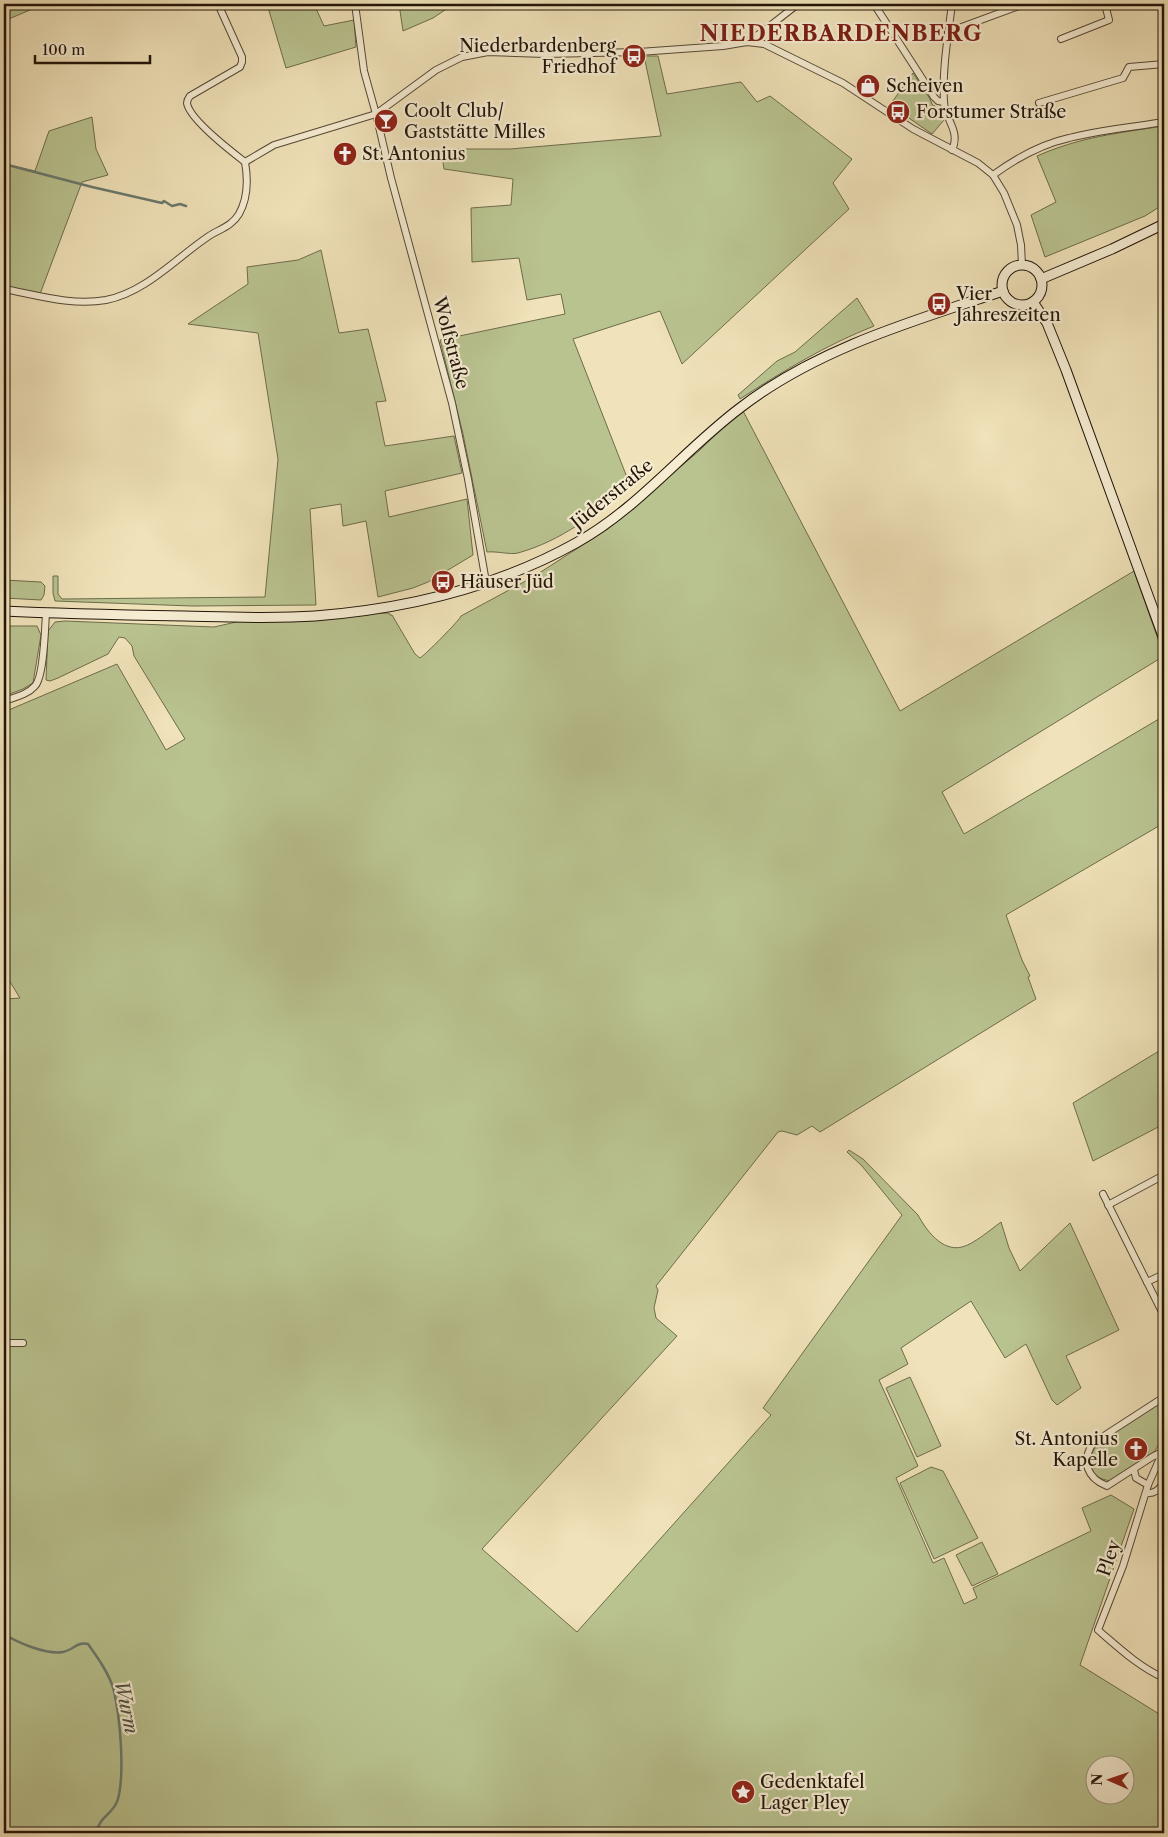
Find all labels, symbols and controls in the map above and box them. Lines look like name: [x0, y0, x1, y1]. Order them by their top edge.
district label: NIEDERBARDENBERG: [699, 20, 983, 47]
scale bar: [35, 32, 150, 64]
place label: Niederbardenberg Friedhof: [459, 35, 619, 78]
text: 100 m: [42, 40, 85, 59]
bus stop icon: Niederbardenberg Friedhof: [621, 43, 647, 69]
shop icon: Scheiven: [855, 73, 881, 99]
place label: Scheiven: [886, 75, 963, 97]
bus stop icon: Forstumer Straße: [885, 99, 911, 125]
place label: Coolt Club/ Gaststätte Milles: [404, 100, 546, 143]
place label: Forstumer Straße: [916, 101, 1066, 123]
bar icon: Coolt Club/ Gaststätte Milles: [373, 108, 399, 134]
church icon: St. Antonius: [332, 141, 358, 167]
place label: St. Antonius: [362, 143, 466, 165]
place label: Vier Jahreszeiten: [953, 283, 1061, 326]
bus stop icon: Vier Jahreszeiten: [926, 291, 952, 317]
street label: Wolfstraße: [428, 293, 474, 392]
street label: Jüderstraße: [564, 454, 658, 536]
bus stop icon: Häuser Jüd: [430, 569, 456, 595]
place label: Häuser Jüd: [460, 571, 554, 593]
place label: St. Antonius Kapelle: [1014, 1428, 1118, 1471]
church icon: St. Antonius Kapelle: [1123, 1436, 1149, 1462]
street label: Pley: [1093, 1536, 1126, 1579]
water label: Wurm: [110, 1678, 143, 1736]
north arrow: [1086, 1754, 1136, 1804]
place label: Gedenktafel Lager Pley: [760, 1771, 865, 1814]
text: N: [1088, 1773, 1106, 1786]
place icon: Gedenktafel Lager Pley: [730, 1779, 756, 1805]

